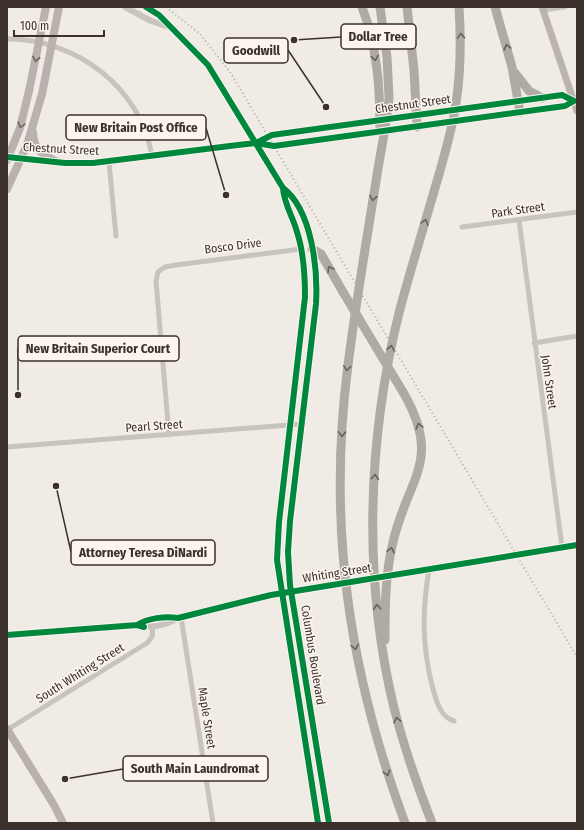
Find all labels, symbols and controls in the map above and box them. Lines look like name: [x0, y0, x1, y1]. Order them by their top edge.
scale bar: [14, 12, 104, 38]
text: 100 m: [20, 19, 49, 33]
callout: Dollar Tree: [341, 24, 416, 49]
text: Dollar Tree: [348, 29, 408, 44]
one-way arrow: [456, 33, 465, 39]
callout: Goodwill: [224, 38, 288, 63]
text: Goodwill: [232, 43, 280, 58]
one-way arrow: [503, 43, 511, 50]
one-way arrow: [370, 55, 379, 61]
one-way arrow: [32, 56, 40, 62]
street label: Chestnut Street: [374, 92, 452, 116]
callout: New Britain Post Office: [66, 115, 206, 140]
text: New Britain Post Office: [74, 120, 198, 135]
one-way arrow: [17, 121, 26, 128]
street label: Chestnut Street: [23, 140, 99, 158]
one-way arrow: [369, 195, 378, 201]
street label: Park Street: [490, 199, 546, 221]
one-way arrow: [420, 219, 429, 226]
street label: Bosco Drive: [204, 236, 262, 256]
one-way arrow: [327, 266, 334, 273]
callout: New Britain Superior Court: [18, 336, 179, 361]
text: New Britain Superior Court: [26, 341, 171, 356]
one-way arrow: [387, 345, 395, 351]
street label: John Street: [538, 354, 560, 410]
one-way arrow: [343, 365, 352, 371]
street label: Pearl Street: [125, 417, 183, 435]
one-way arrow: [415, 423, 424, 430]
one-way arrow: [338, 431, 346, 437]
one-way arrow: [370, 474, 379, 480]
callout: Attorney Teresa DiNardi: [71, 540, 215, 565]
text: Attorney Teresa DiNardi: [78, 545, 207, 560]
one-way arrow: [387, 547, 395, 554]
street label: Whiting Street: [302, 561, 373, 585]
street label: Columbus Boulevard: [298, 604, 328, 706]
one-way arrow: [373, 604, 382, 610]
street label: South Whiting Street: [33, 640, 127, 706]
one-way arrow: [350, 644, 358, 650]
street label: Maple Street: [195, 686, 219, 750]
one-way arrow: [393, 717, 402, 724]
callout: South Main Laundromat: [123, 756, 268, 781]
text: South Main Laundromat: [131, 761, 260, 776]
one-way arrow: [382, 769, 391, 776]

